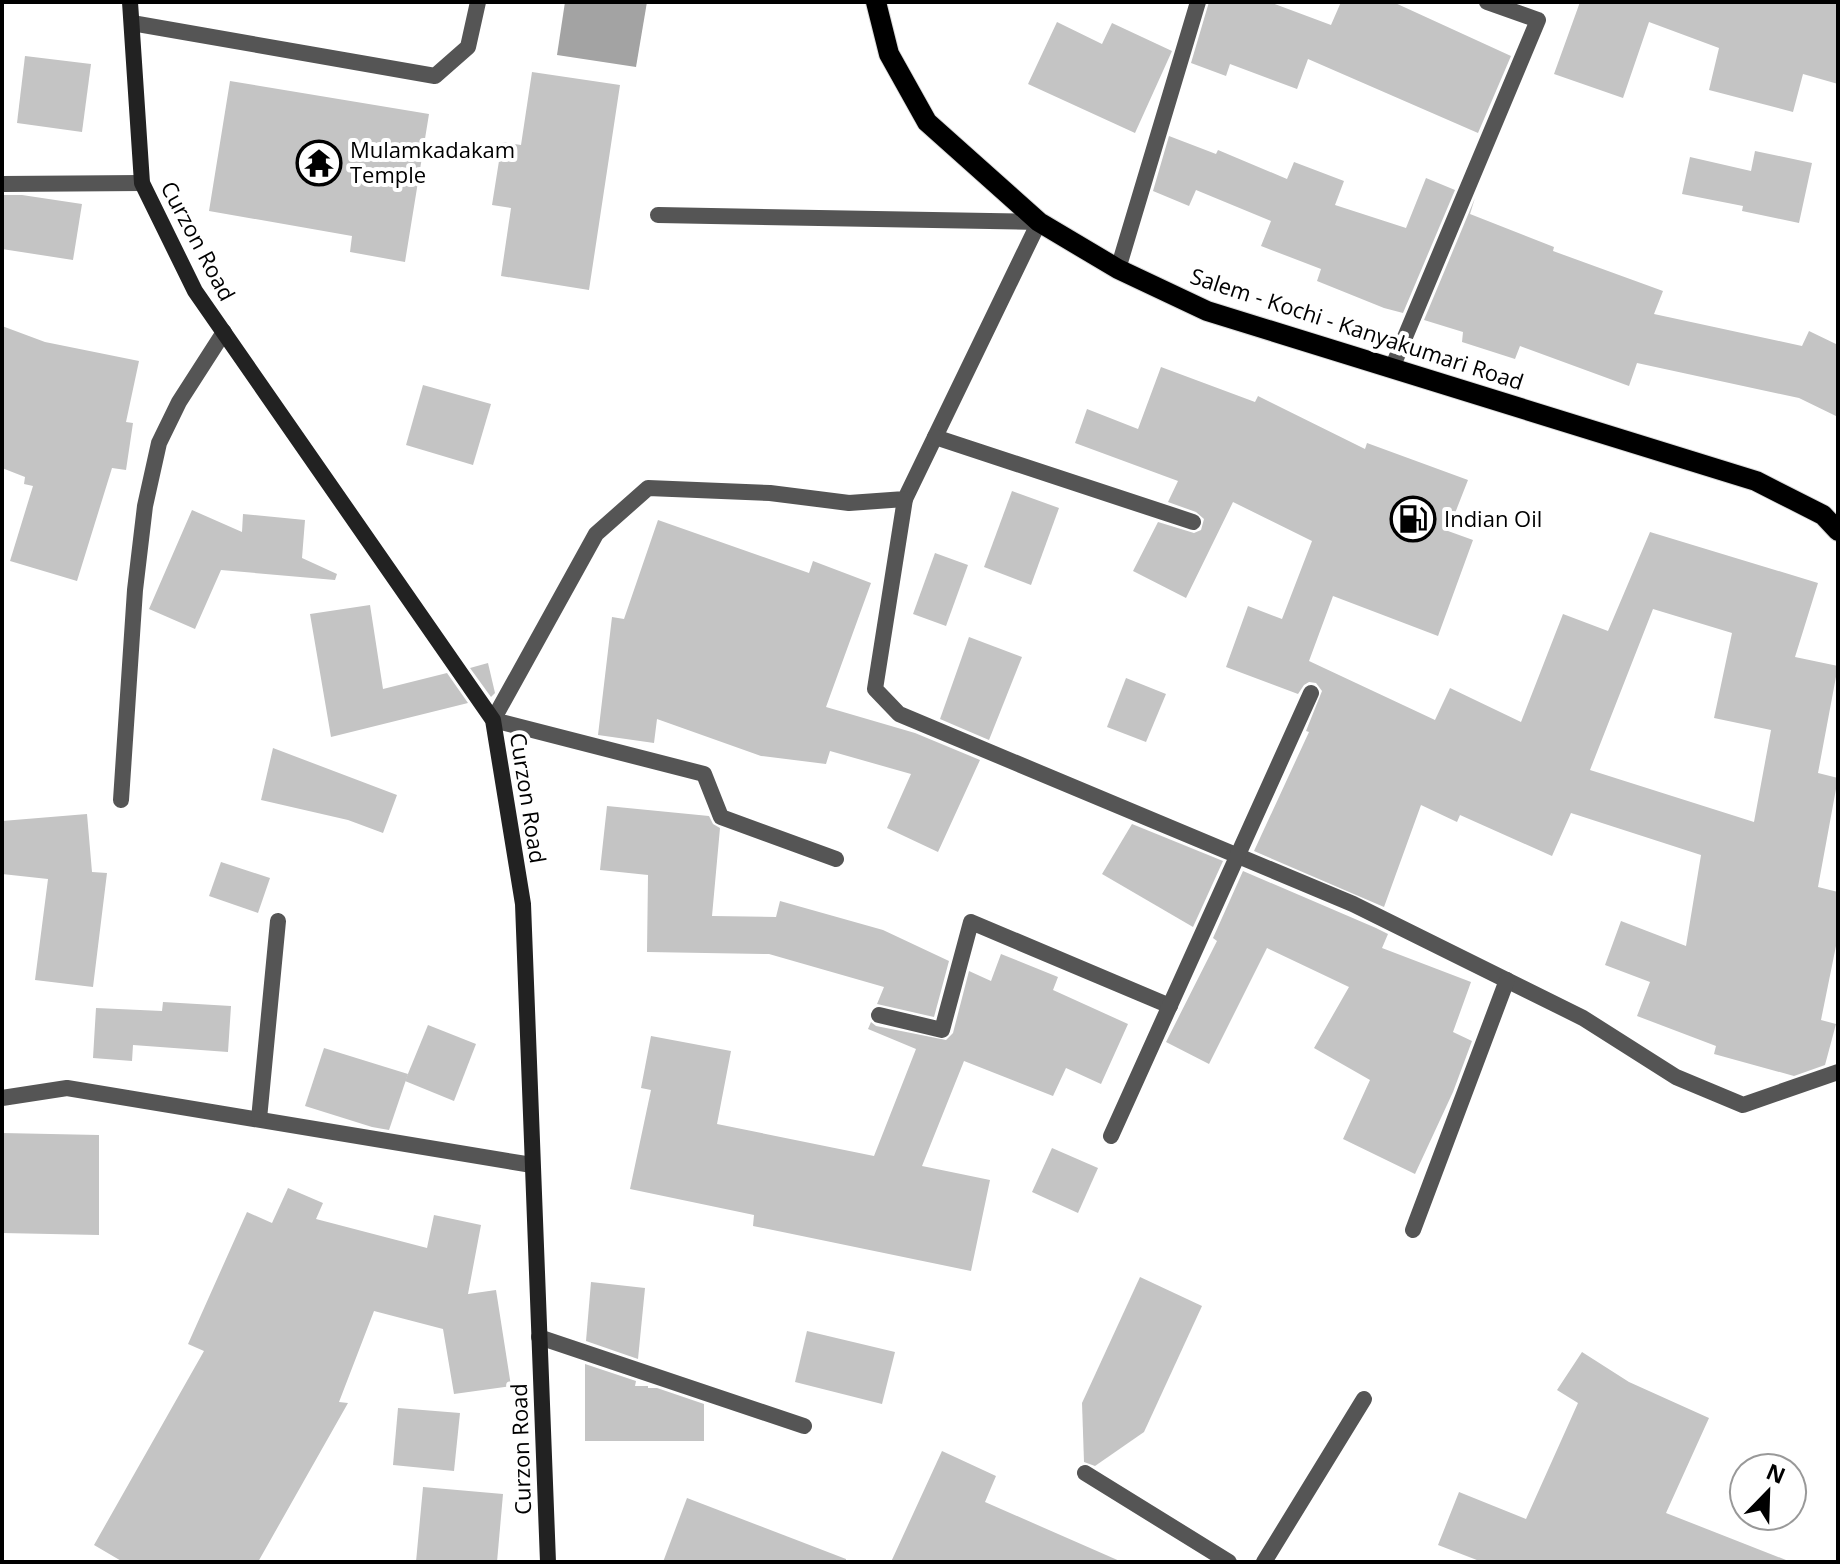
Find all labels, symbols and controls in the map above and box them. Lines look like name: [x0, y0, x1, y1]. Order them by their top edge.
place label: Mulamkadakam Temple: [350, 134, 515, 189]
temple icon: Mulamkadakam Temple: [295, 139, 343, 187]
street label: Curzon Road: [155, 175, 243, 306]
street label: Salem - Kochi - Kanyakumari Road: [1187, 260, 1528, 396]
fuel station icon: Indian Oil: [1389, 495, 1437, 543]
place label: Indian Oil: [1444, 503, 1542, 533]
street label: Curzon Road: [504, 731, 554, 865]
street label: Curzon Road: [503, 1383, 537, 1515]
north arrow: [1728, 1452, 1808, 1532]
text: N: [1762, 1455, 1790, 1490]

